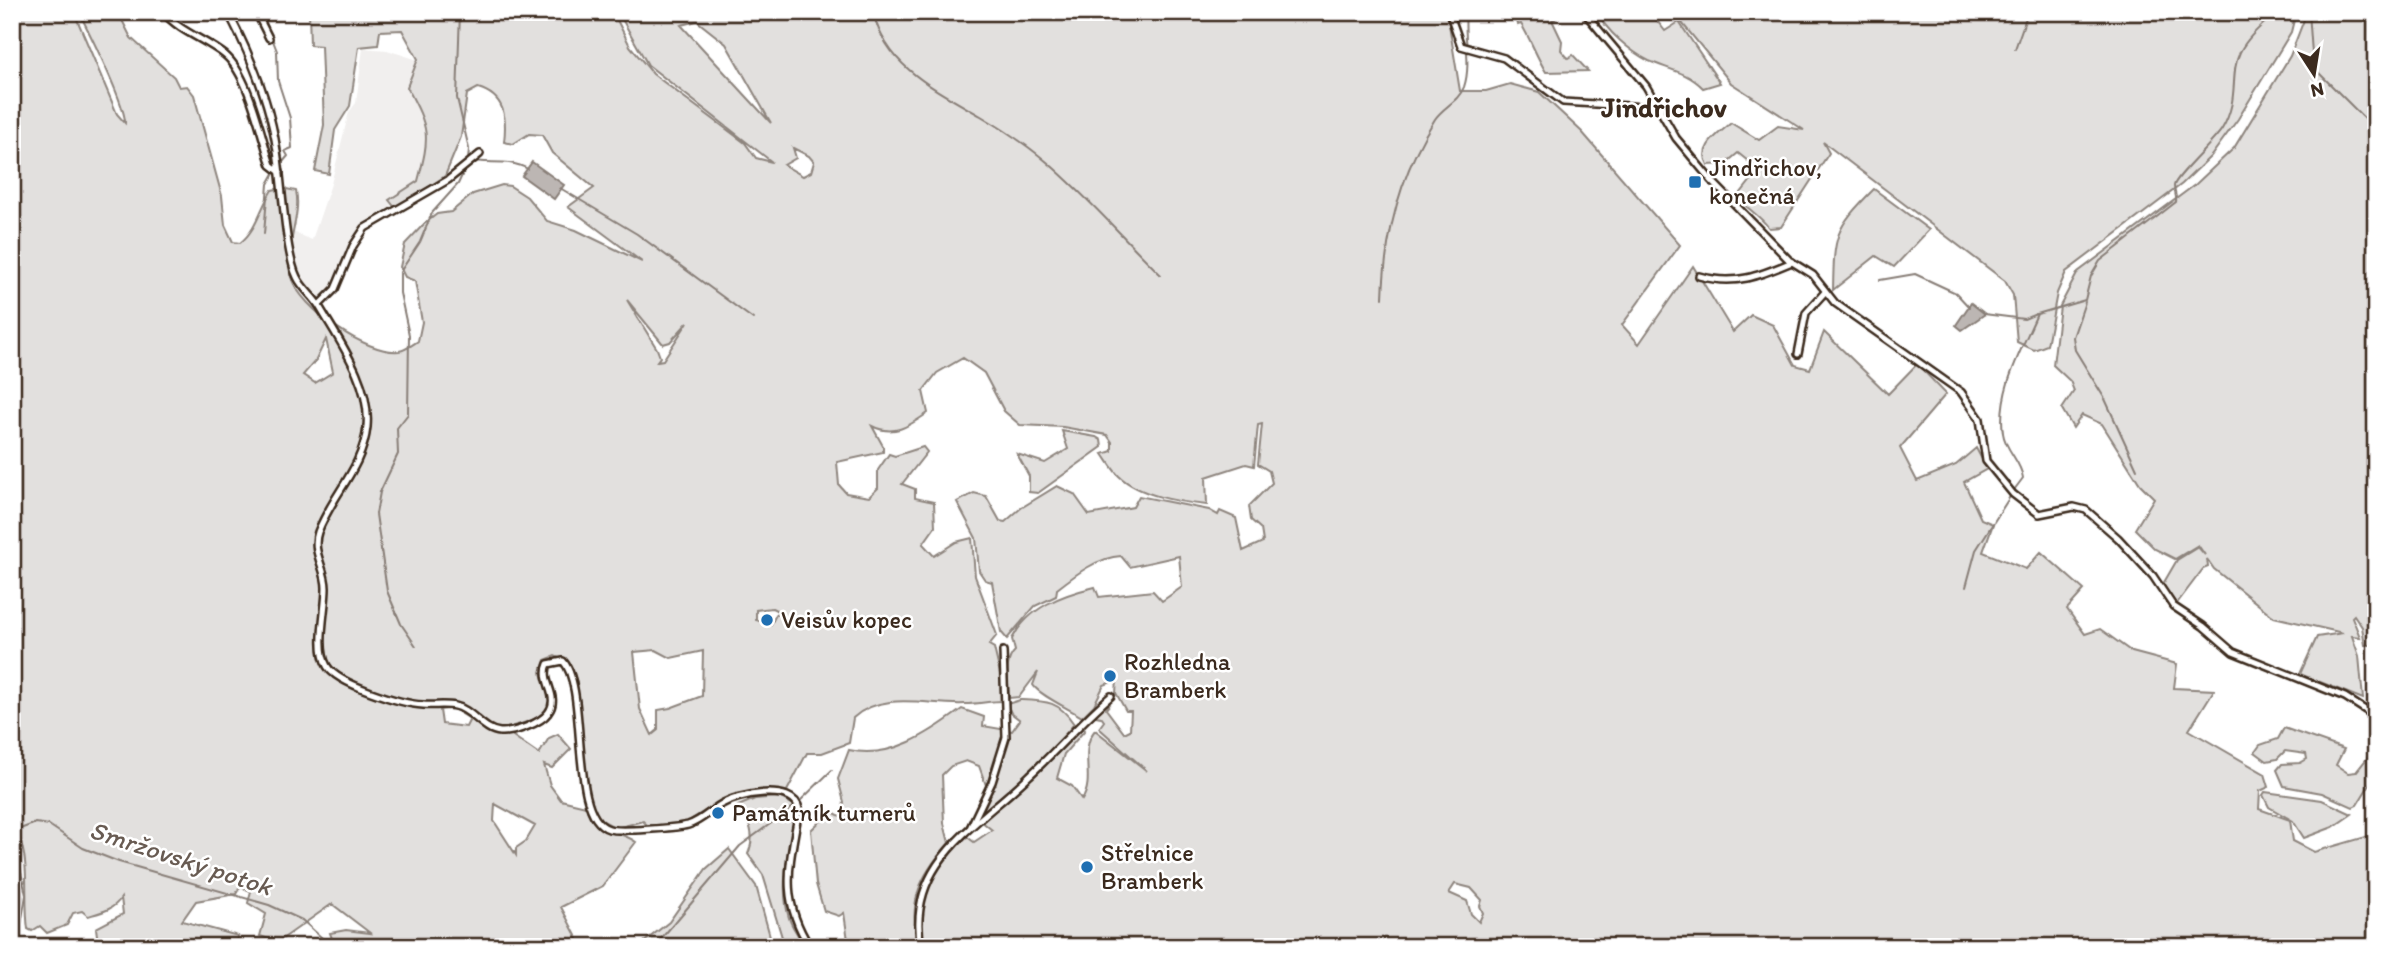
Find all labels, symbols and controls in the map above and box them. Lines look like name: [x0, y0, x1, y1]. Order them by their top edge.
north arrow: [2280, 38, 2350, 108]
text: N: [2309, 78, 2326, 103]
district label: Jindřichov: [1600, 90, 1727, 124]
place label: Jindřichov, konečná: [1709, 153, 1822, 210]
marker: Jindřichov, konečná: [1687, 174, 1703, 190]
place label: Veisův kopec: [781, 605, 912, 634]
marker: Veisův kopec: [759, 612, 775, 628]
place label: Rozhledna Bramberk: [1124, 647, 1231, 704]
marker: Rozhledna Bramberk: [1102, 668, 1118, 684]
place label: Památník turnerů: [732, 798, 916, 827]
marker: Památník turnerů: [710, 805, 726, 821]
water label: Smržovský potok: [86, 813, 278, 903]
place label: Střelnice Bramberk: [1101, 838, 1204, 895]
marker: Střelnice Bramberk: [1079, 859, 1095, 875]

